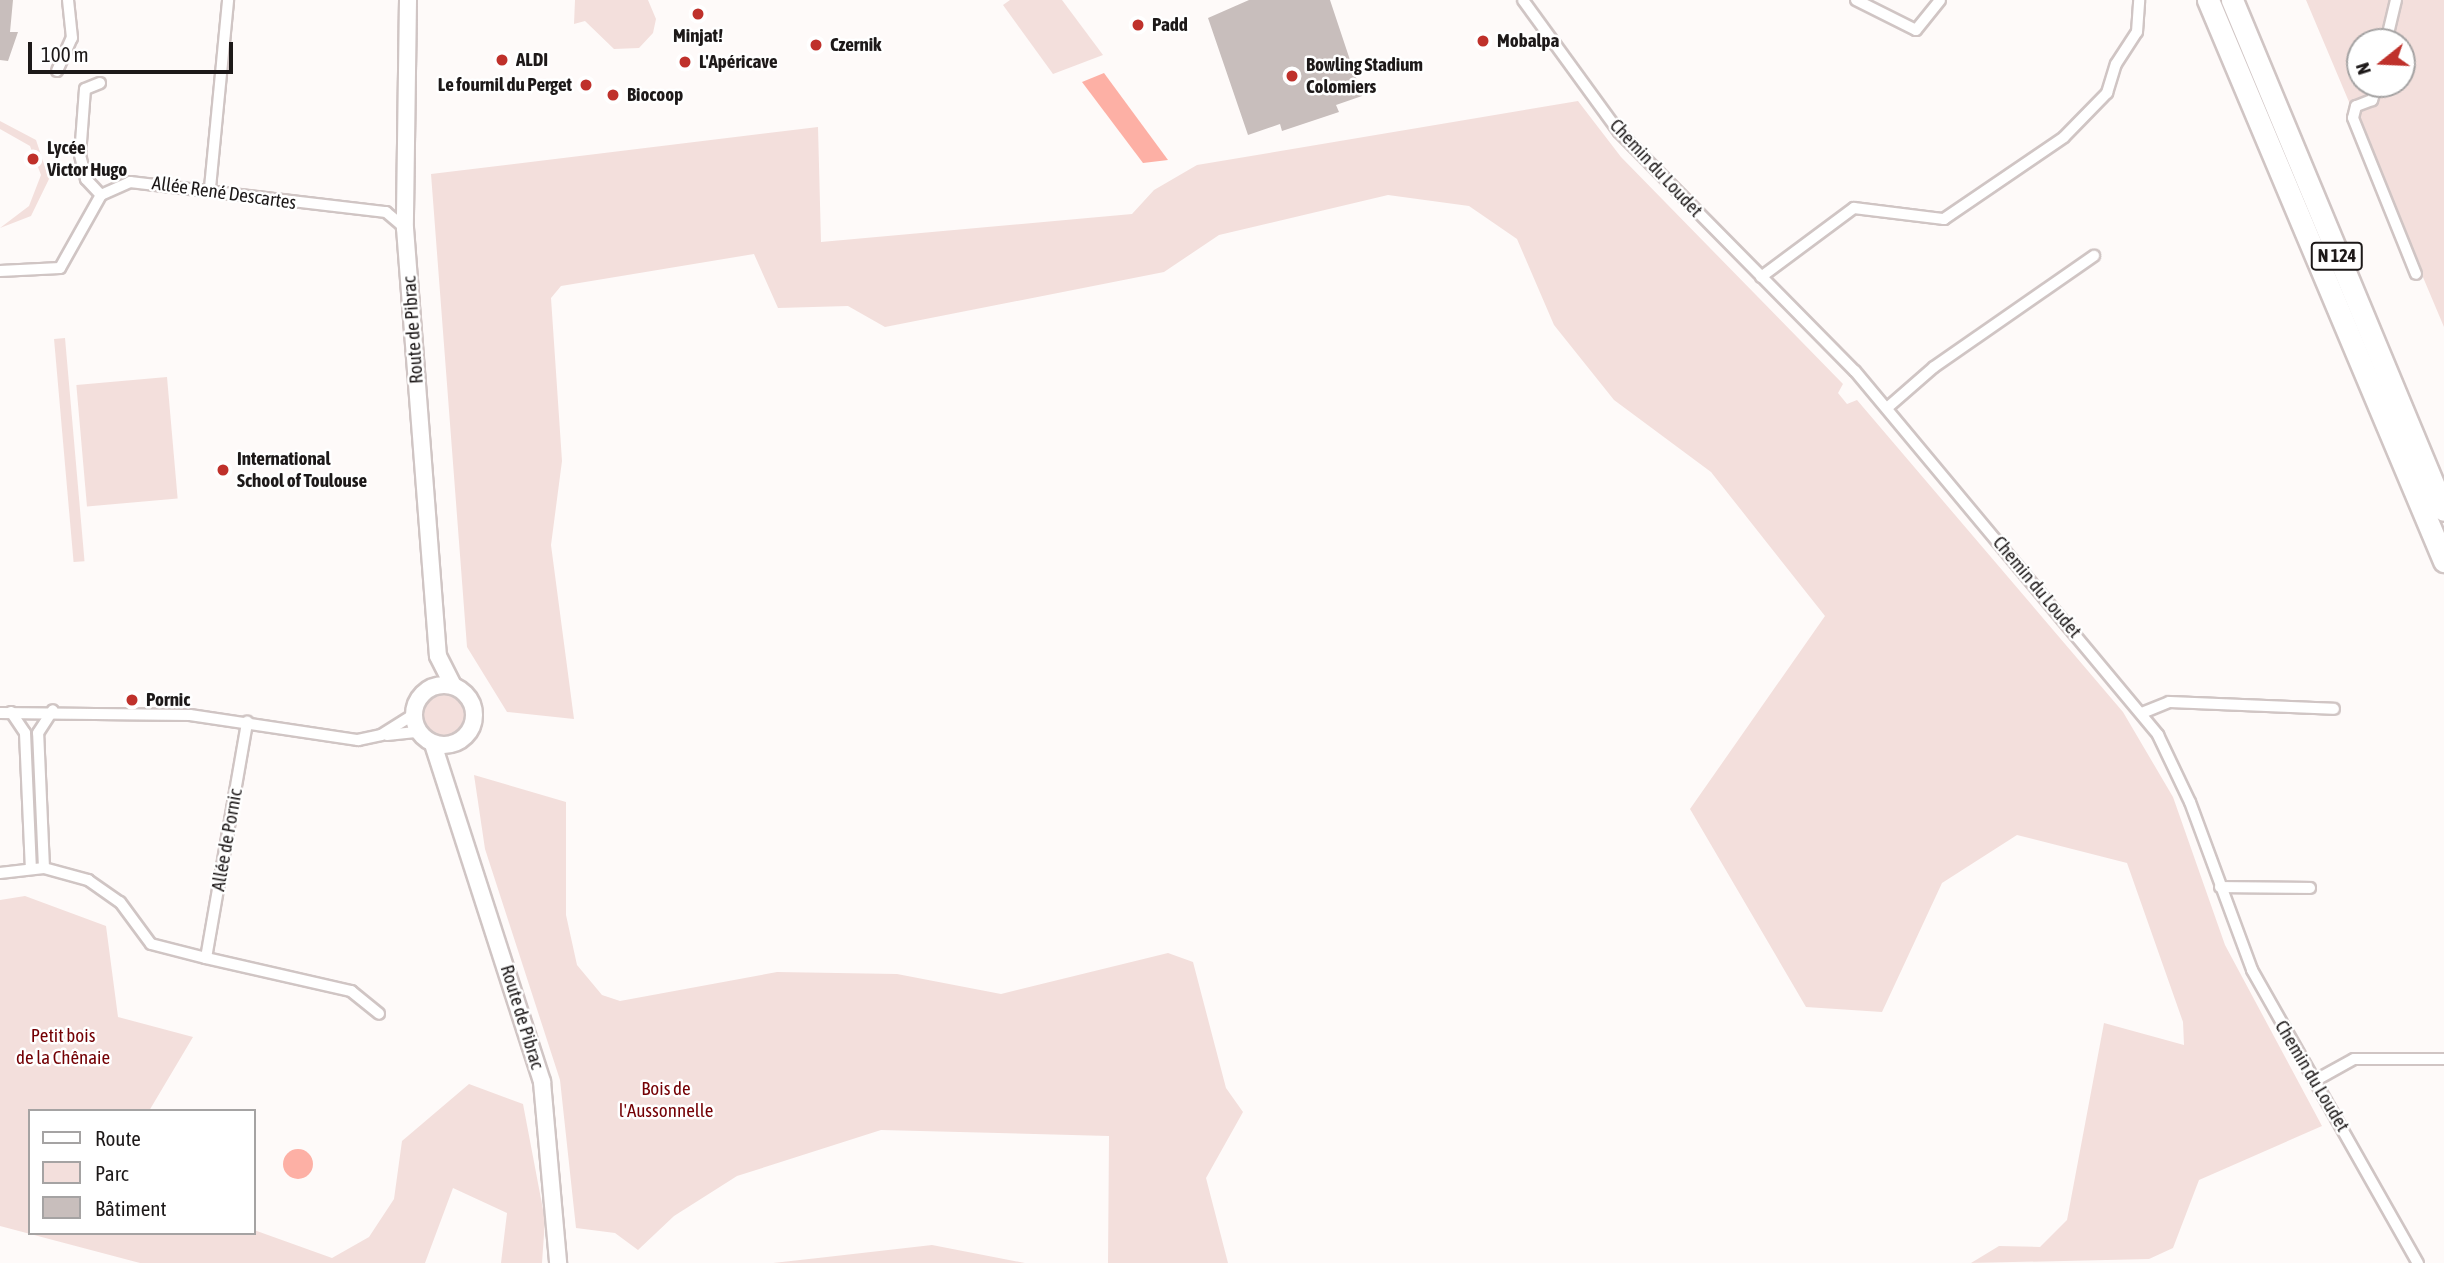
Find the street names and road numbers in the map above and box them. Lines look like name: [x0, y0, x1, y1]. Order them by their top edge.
street label: Chemin du Loudet: [1605, 114, 1707, 222]
street label: Allée René Descartes: [150, 172, 298, 214]
road number: N 124: [2311, 242, 2363, 270]
street label: Route de Pibrac: [398, 275, 428, 385]
street label: Chemin du Loudet: [1988, 532, 2086, 642]
street label: Allée de Pornic: [207, 787, 247, 893]
street label: Route de Pibrac: [495, 962, 549, 1072]
street label: Chemin du Loudet: [2270, 1016, 2354, 1136]

